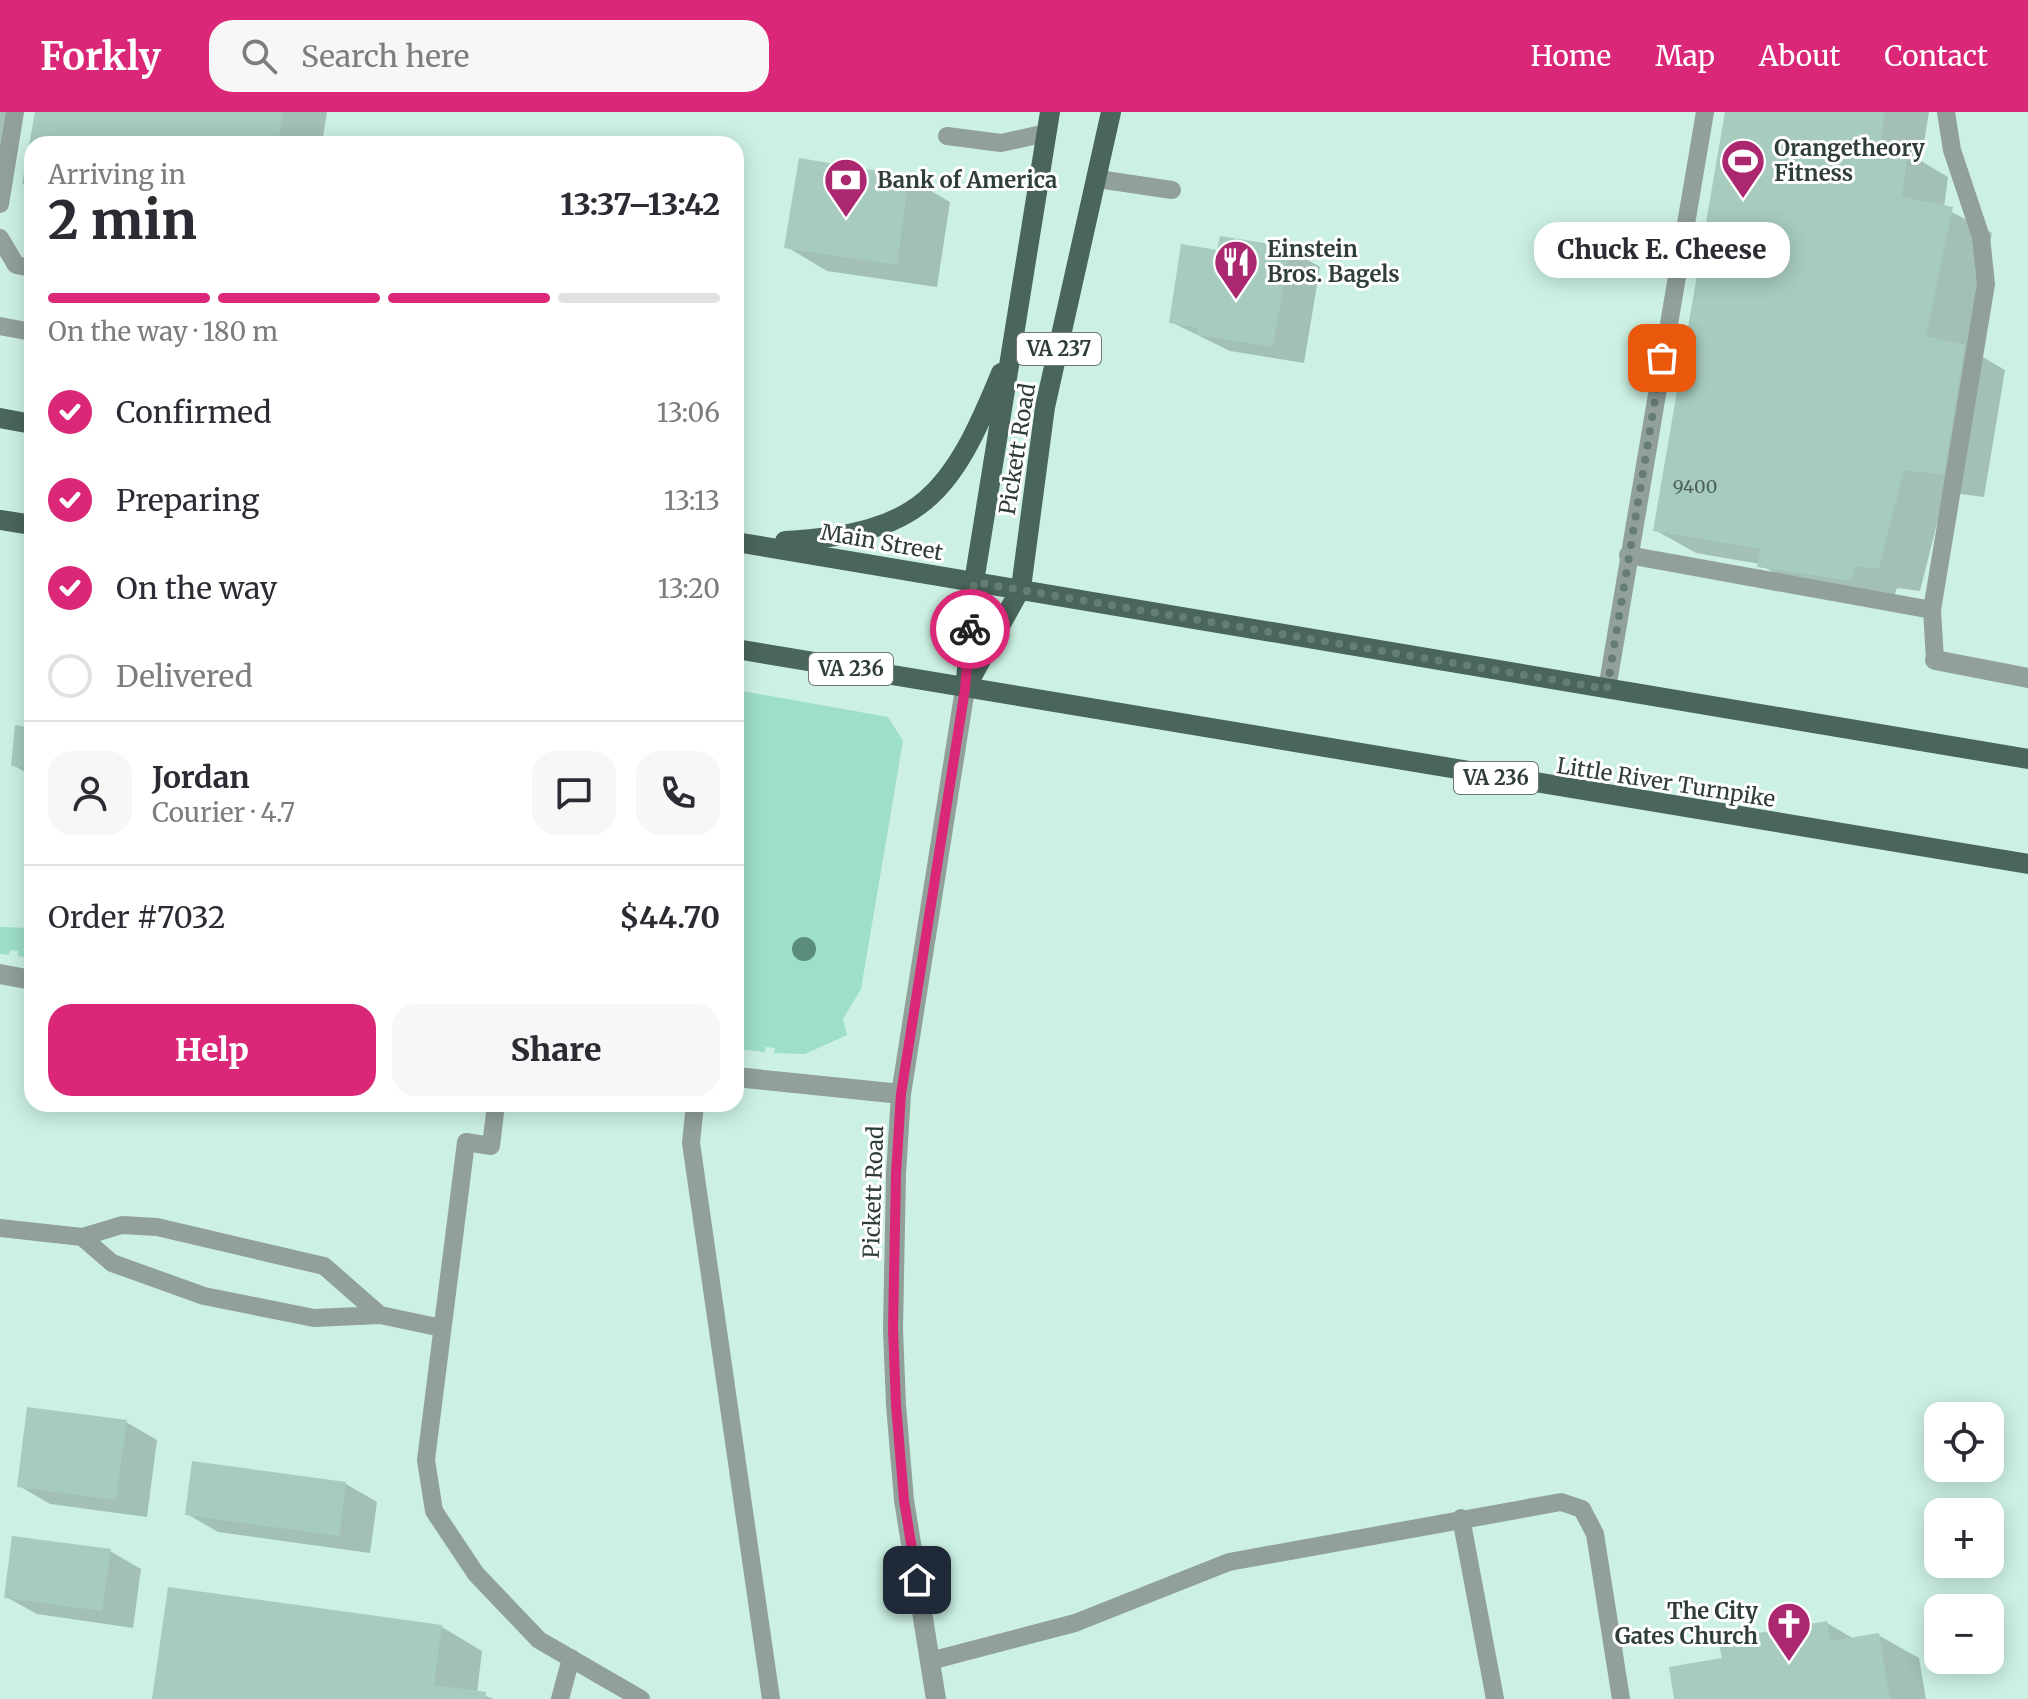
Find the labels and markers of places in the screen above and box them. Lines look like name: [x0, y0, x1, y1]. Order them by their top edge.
place label: Orangetheory Fitness: [1774, 134, 1926, 187]
sports icon: Orangetheory Fitness: [1719, 137, 1767, 200]
bank icon: Bank of America: [822, 156, 870, 219]
place label: Bank of America: [877, 166, 1057, 194]
callout: Chuck E. Cheese: [1534, 222, 1790, 278]
place label: Einstein Bros. Bagels: [1267, 235, 1400, 288]
restaurant icon: Einstein Bros. Bagels: [1212, 238, 1260, 301]
pin: [1628, 324, 1696, 392]
pin: [883, 1546, 951, 1614]
place label: The City Gates Church: [1615, 1597, 1759, 1650]
church icon: The City Gates Church: [1765, 1600, 1813, 1663]

